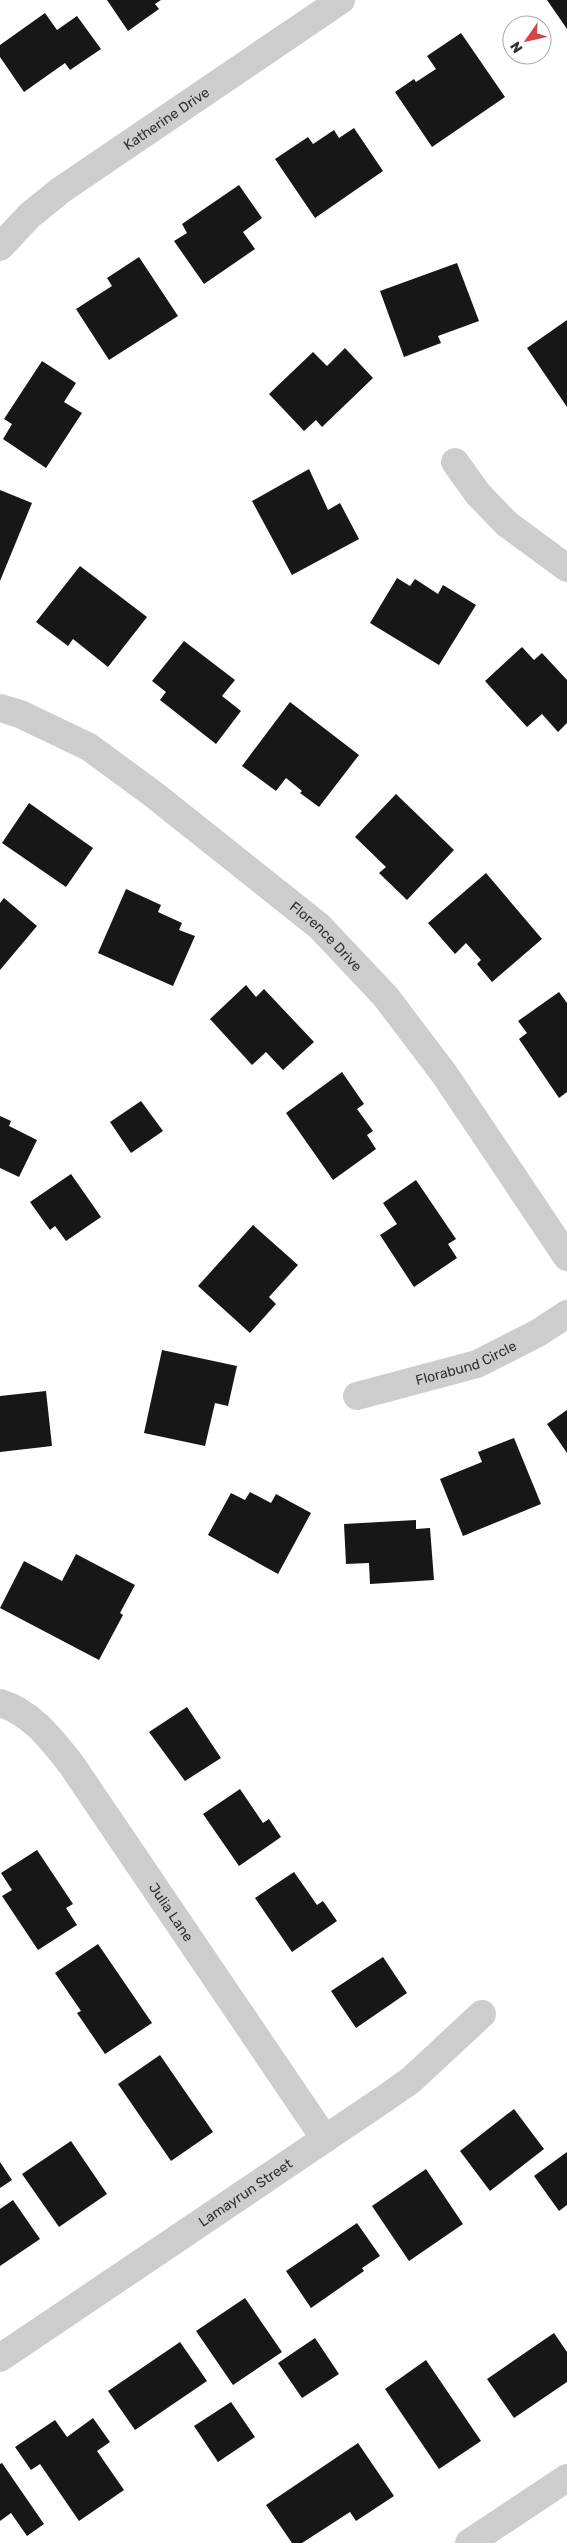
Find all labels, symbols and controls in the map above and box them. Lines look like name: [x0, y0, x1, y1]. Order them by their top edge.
north arrow: [502, 15, 552, 65]
text: N: [507, 38, 527, 56]
street label: Katherine Drive: [120, 83, 213, 154]
street label: Florence Drive: [286, 898, 366, 975]
street label: Florabund Circle: [413, 1337, 519, 1389]
street label: Julia Lane: [145, 1879, 197, 1945]
street label: Lamayrun Street: [195, 2155, 296, 2230]

